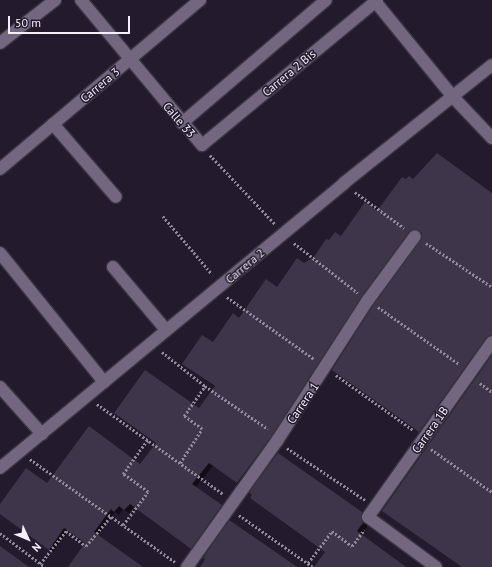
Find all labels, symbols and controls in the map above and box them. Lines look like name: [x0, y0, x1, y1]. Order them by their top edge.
scale bar: [10, 8, 132, 34]
text: 50 m: [15, 15, 41, 30]
street label: Carrera 2 Bis: [259, 47, 319, 99]
street label: Carrera 3: [78, 64, 122, 106]
street label: Calle 33: [160, 99, 198, 141]
street label: Carrera 2: [223, 245, 267, 287]
street label: Carrera 1: [284, 380, 322, 426]
street label: Carrera 1B: [409, 404, 451, 456]
north arrow: [8, 519, 48, 559]
text: N: [29, 540, 44, 555]

